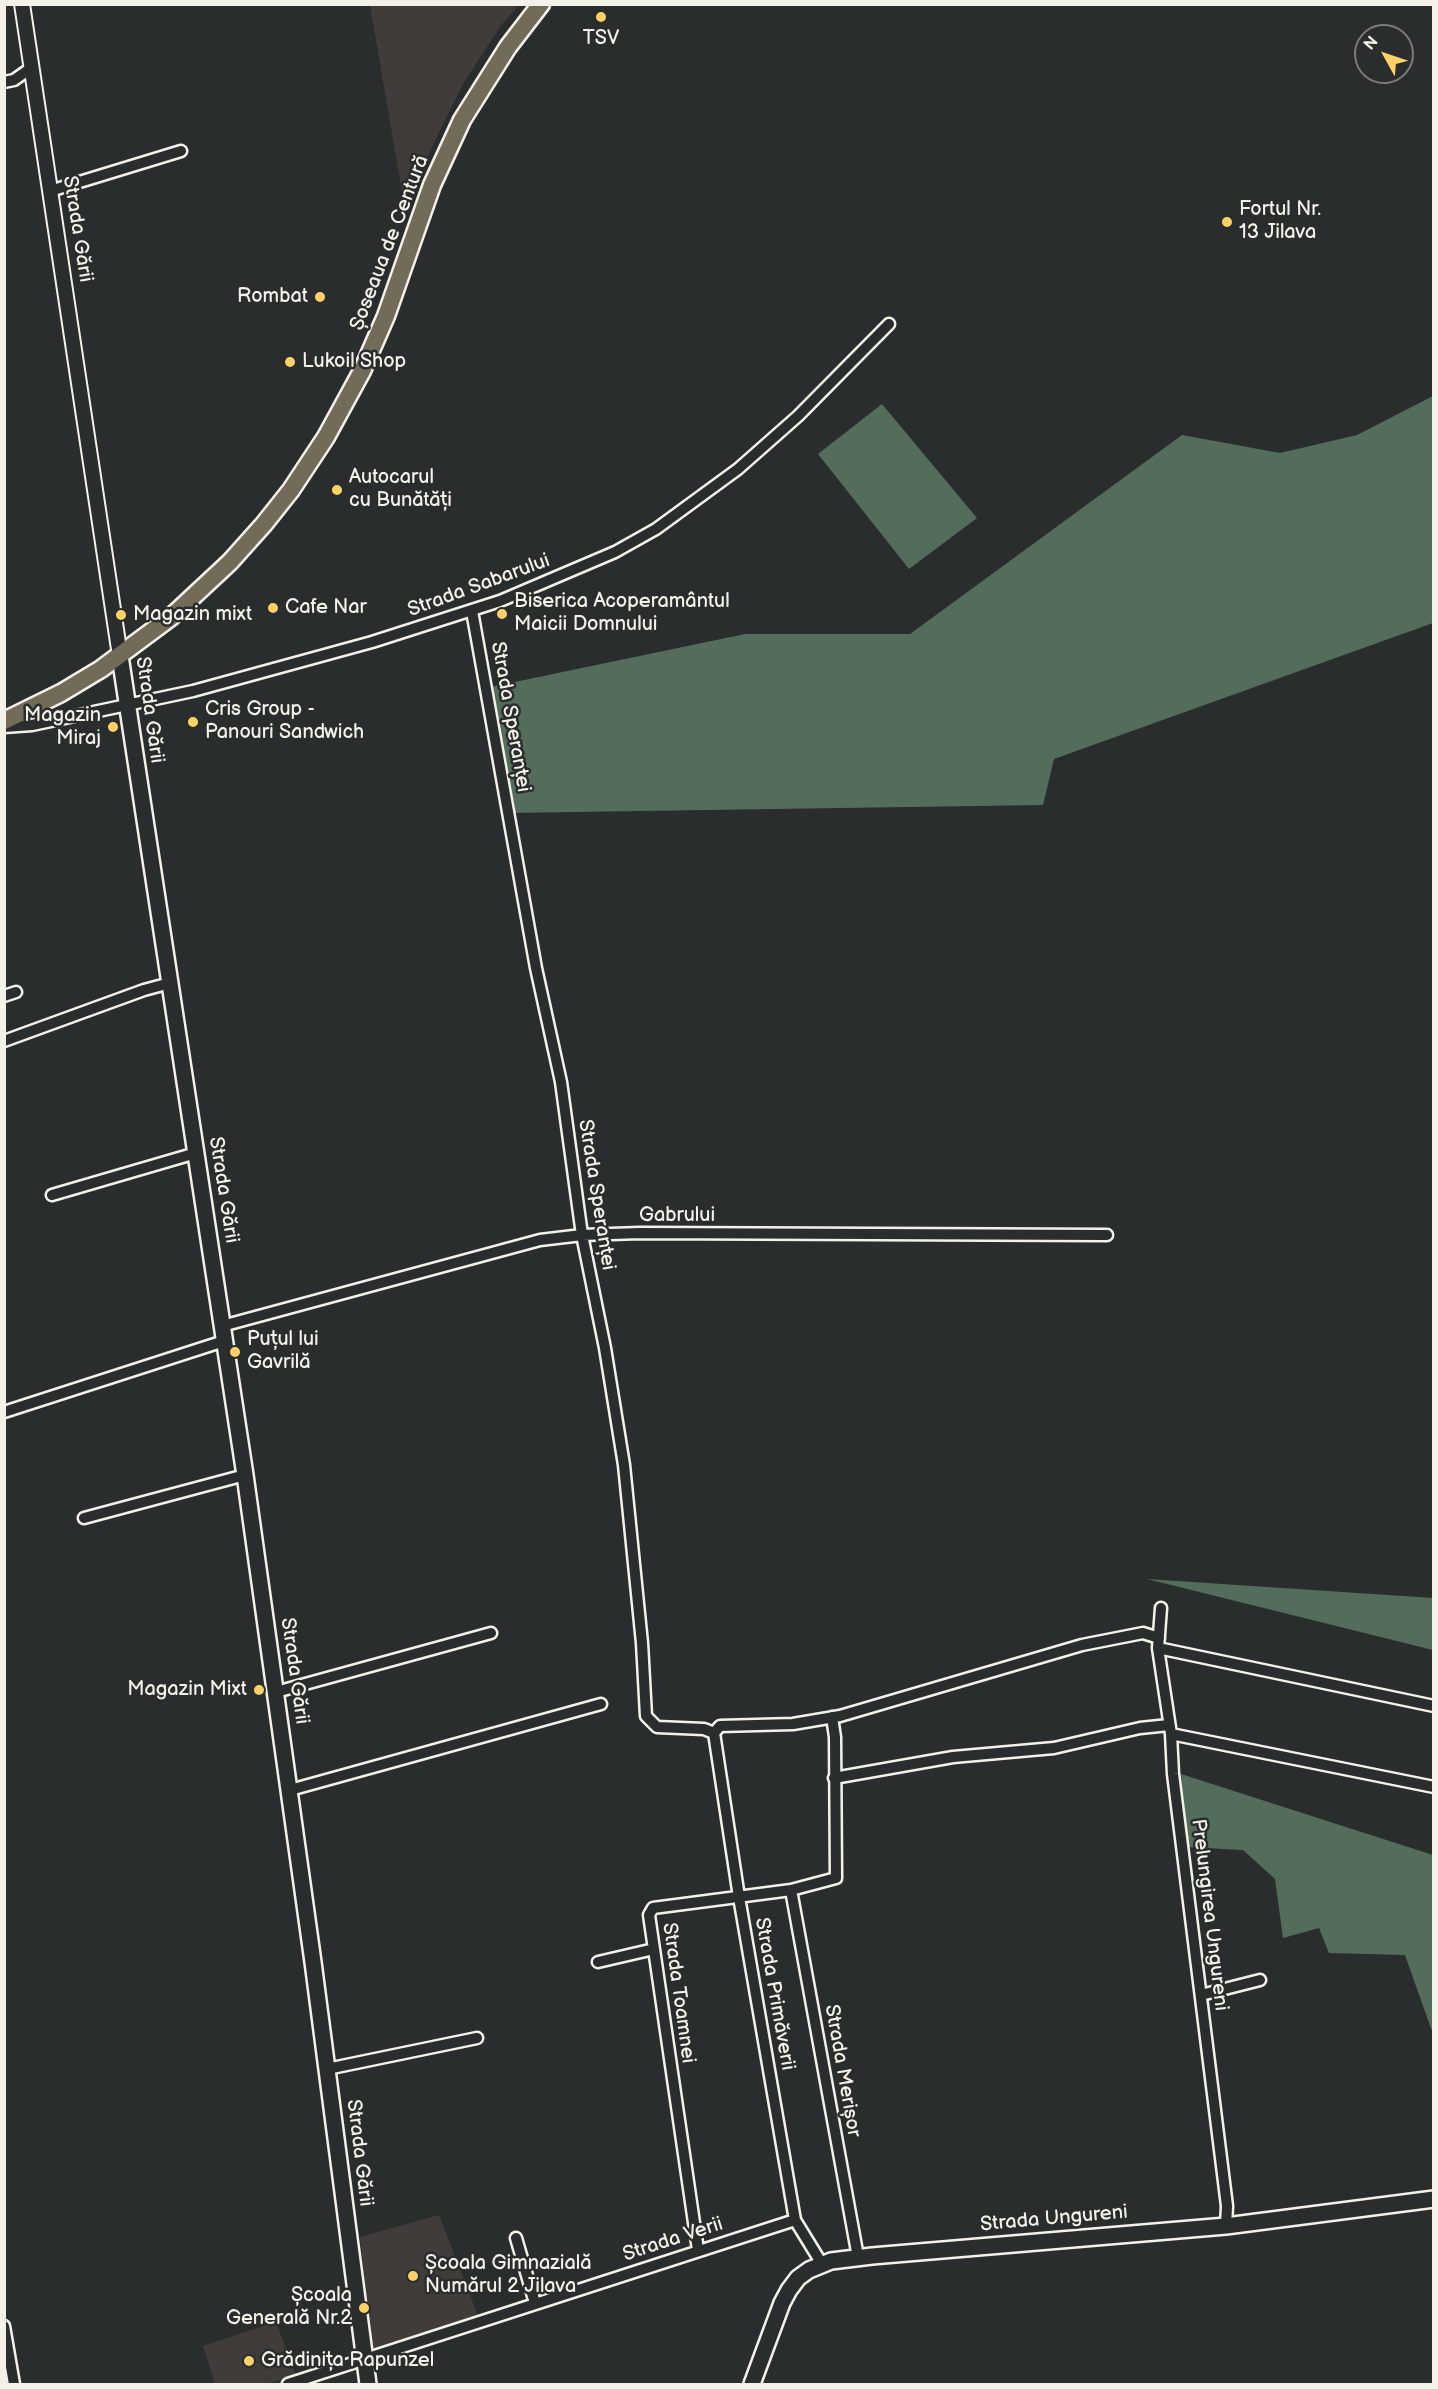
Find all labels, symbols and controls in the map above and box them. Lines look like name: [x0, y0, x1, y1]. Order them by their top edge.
marker: TSV: [594, 10, 608, 24]
north arrow: [1354, 24, 1414, 84]
place label: TSV: [583, 27, 619, 51]
text: N: [1360, 33, 1383, 54]
street label: Șoseaua de Centură: [346, 152, 434, 334]
street label: Strada Gării: [57, 174, 97, 284]
place label: Fortul Nr. 13 Jilava: [1239, 198, 1321, 245]
marker: Fortul Nr. 13 Jilava: [1220, 215, 1234, 229]
place label: Rombat: [237, 285, 308, 309]
marker: Rombat: [313, 290, 327, 304]
place label: Lukoil Shop: [302, 350, 406, 374]
marker: Lukoil Shop: [283, 355, 297, 369]
place label: Autocarul cu Bunătăți: [349, 466, 452, 513]
marker: Autocarul cu Bunătăți: [330, 483, 344, 497]
street label: Strada Sabarului: [405, 549, 553, 623]
place label: Biserica Acoperamântul Maicii Domnului: [514, 590, 730, 637]
place label: Cafe Nar: [285, 596, 367, 620]
marker: Cafe Nar: [266, 601, 280, 615]
place label: Magazin mixt: [133, 603, 252, 627]
marker: Biserica Acoperamântul Maicii Domnului: [495, 607, 509, 621]
marker: Magazin mixt: [114, 608, 128, 622]
street label: Strada Speranței: [485, 640, 535, 794]
street label: Strada Gării: [130, 655, 168, 765]
place label: Cris Group - Panouri Sandwich: [205, 698, 364, 745]
place label: Magazin Miraj: [24, 704, 101, 751]
marker: Cris Group - Panouri Sandwich: [186, 715, 200, 729]
marker: Magazin Miraj: [106, 720, 120, 734]
street label: Strada Speranței: [572, 1118, 620, 1272]
street label: Strada Gării: [203, 1135, 243, 1245]
street label: Gabrului: [639, 1204, 715, 1228]
place label: Puțul lui Gavrilă: [247, 1328, 319, 1375]
marker: Puțul lui Gavrilă: [228, 1345, 242, 1359]
street label: Strada Gării: [275, 1616, 313, 1726]
place label: Magazin Mixt: [127, 1678, 247, 1702]
marker: Magazin Mixt: [252, 1683, 266, 1697]
street label: Prelungirea Ungureni: [1185, 1818, 1233, 2012]
street label: Strada Primăverii: [749, 1916, 799, 2072]
street label: Strada Toamnei: [656, 1921, 700, 2065]
street label: Strada Merișor: [819, 2003, 865, 2139]
street label: Strada Gării: [341, 2098, 377, 2208]
street label: Strada Ungureni: [979, 2201, 1129, 2237]
street label: Strada Verii: [620, 2213, 726, 2267]
place label: Școala Gimnazială Numărul 2 Jilava: [425, 2252, 591, 2299]
marker: Școala Gimnazială Numărul 2 Jilava: [406, 2269, 420, 2283]
place label: Școala Generală Nr.2: [226, 2284, 352, 2331]
marker: Școala Generală Nr.2: [357, 2301, 371, 2315]
place label: Grădinița Rapunzel: [261, 2349, 434, 2373]
marker: Grădinița Rapunzel: [242, 2354, 256, 2368]

